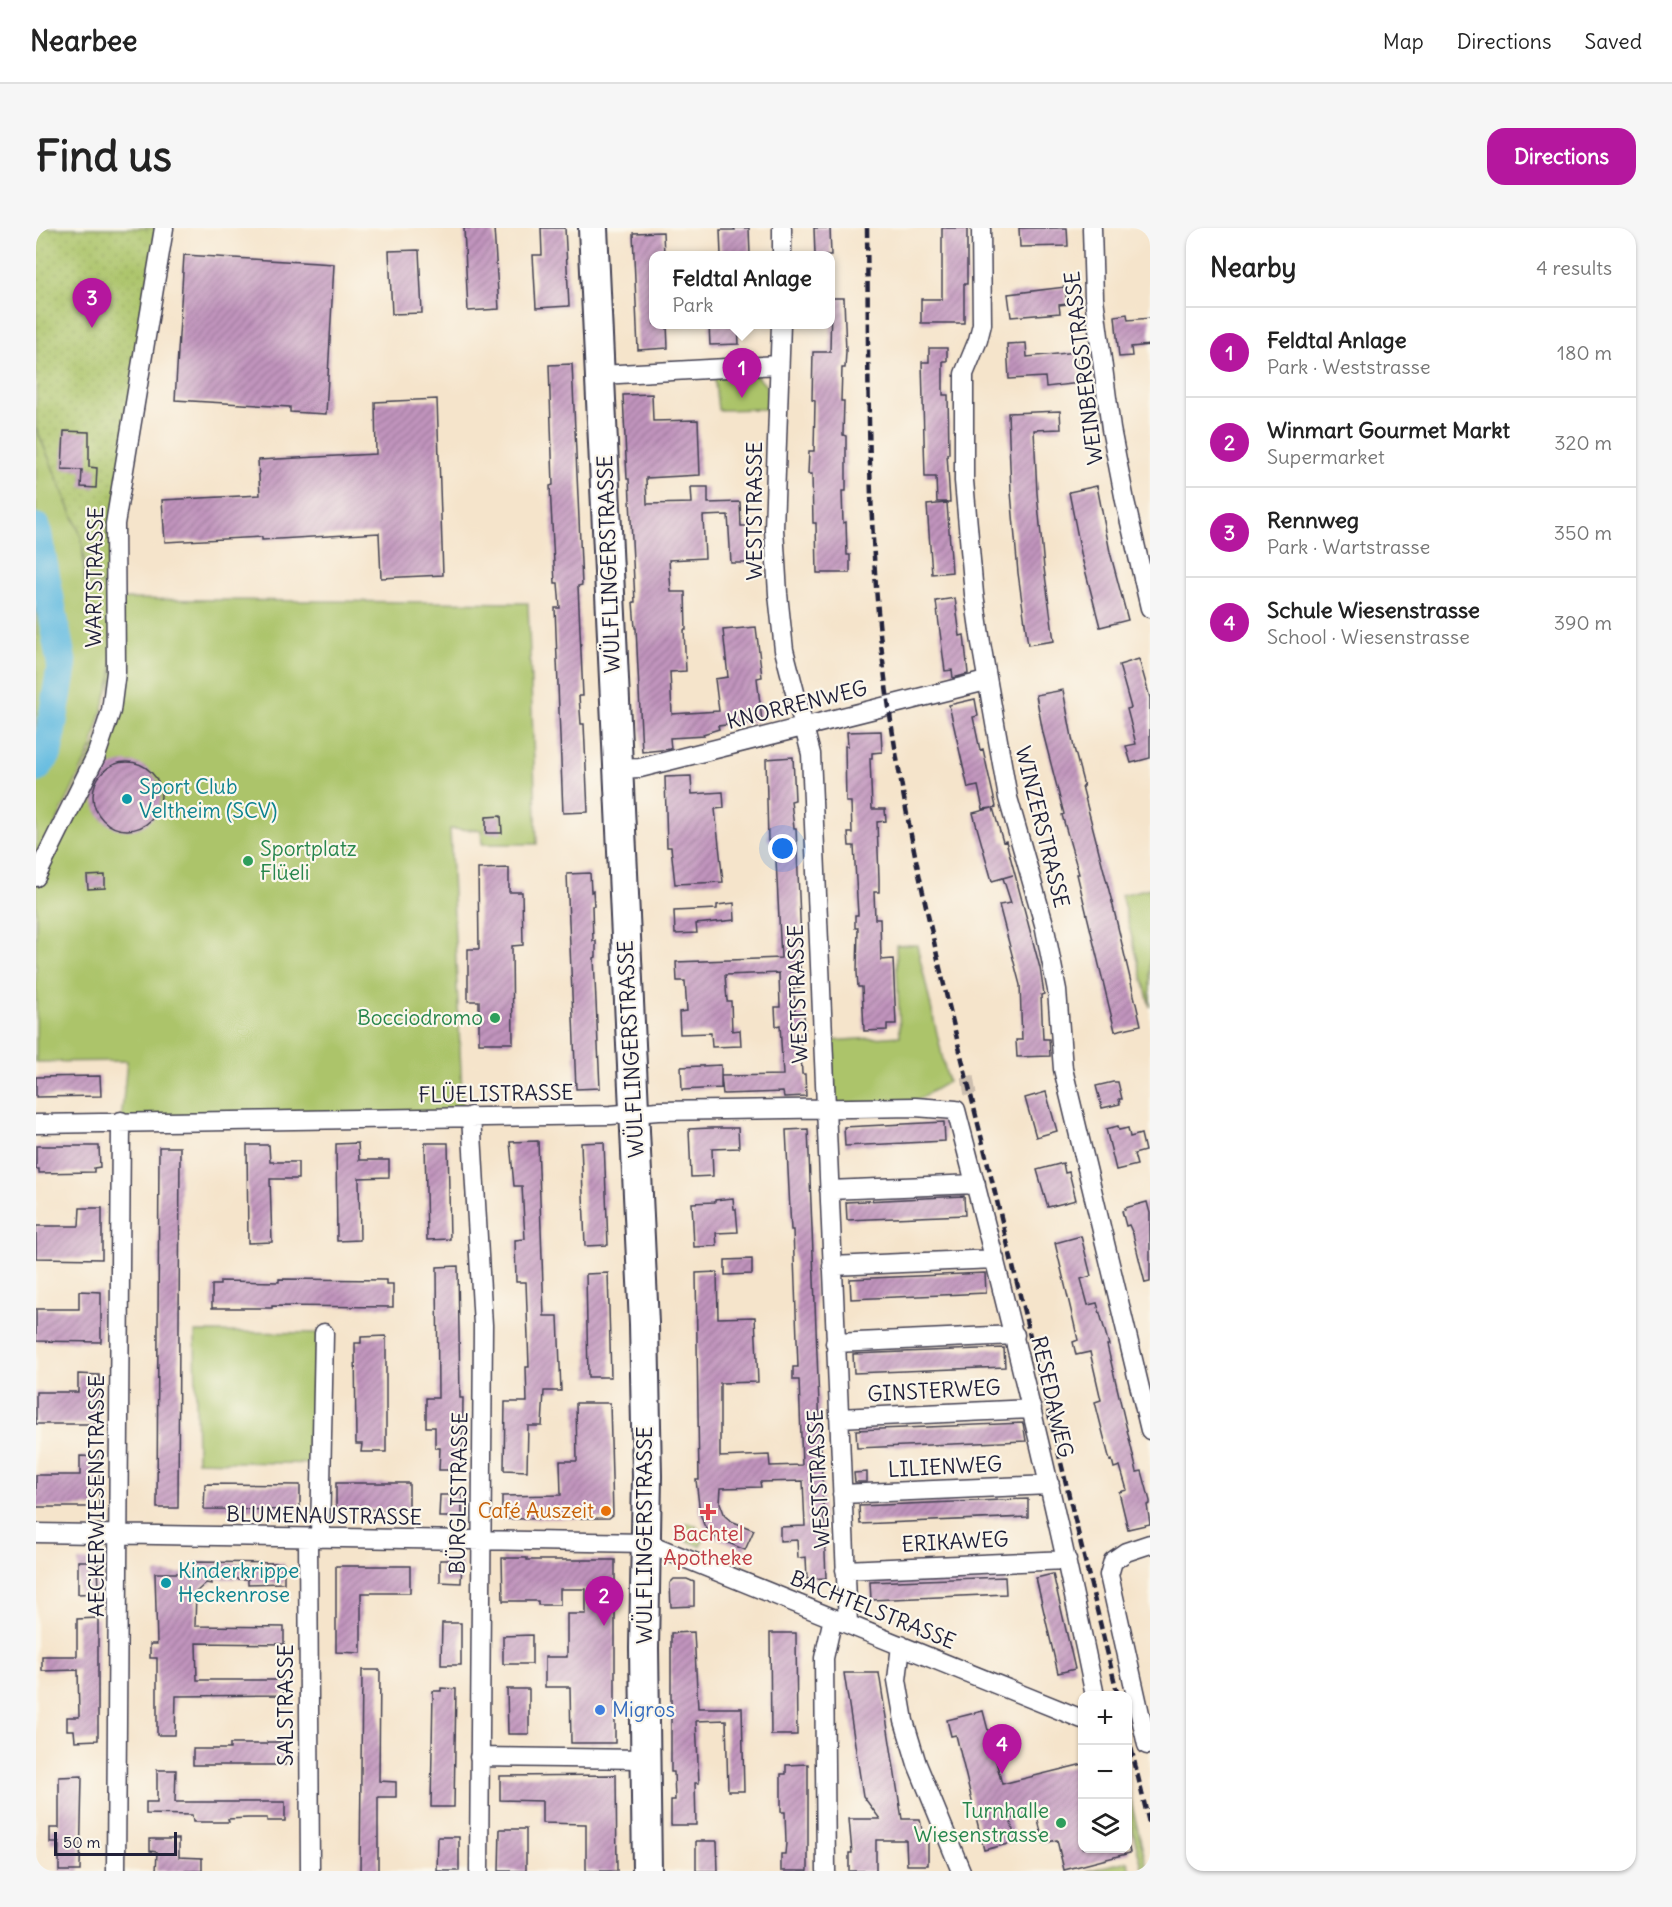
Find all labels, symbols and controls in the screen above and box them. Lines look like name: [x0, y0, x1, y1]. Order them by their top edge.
text: Nearbee: [30, 23, 137, 59]
text: Map: [1383, 28, 1424, 55]
text: Directions: [1457, 28, 1551, 55]
text: Saved: [1584, 28, 1642, 55]
button: Directions: [1487, 128, 1636, 185]
text: Find us: [36, 130, 172, 182]
popup: [649, 251, 835, 329]
text: Nearby: [1210, 251, 1296, 284]
text: 4 results: [1536, 255, 1612, 280]
text: Feldtal Anlage: [672, 264, 812, 292]
street label: WEINBERGSTRASSE: [1058, 270, 1109, 466]
pin: 3: [72, 279, 112, 328]
text: Park: [672, 292, 714, 317]
text: Feldtal Anlage: [1267, 326, 1407, 354]
text: 1: [1226, 340, 1233, 365]
text: 180 m: [1557, 340, 1612, 365]
pin: 1: [722, 348, 762, 398]
text: Park · Weststrasse: [1267, 354, 1431, 379]
text: Winmart Gourmet Markt: [1267, 416, 1510, 444]
text: 2: [1224, 430, 1235, 455]
text: 320 m: [1554, 430, 1612, 455]
street label: WESTSTRASSE: [741, 441, 768, 581]
text: Supermarket: [1267, 444, 1385, 469]
street label: WÜLFLINGERSTRASSE: [591, 455, 626, 673]
street label: WARTSTRASSE: [80, 506, 109, 648]
text: Rennweg: [1267, 506, 1359, 534]
text: 3: [1224, 520, 1235, 545]
text: 350 m: [1554, 520, 1612, 545]
text: Park · Wartstrasse: [1267, 534, 1430, 559]
text: Schule Wiesenstrasse: [1267, 596, 1480, 624]
text: 4: [1224, 610, 1235, 635]
text: 390 m: [1554, 610, 1612, 635]
text: School · Wiesenstrasse: [1267, 624, 1470, 649]
street label: KNORRENWEG: [724, 674, 870, 735]
street label: WINZERSTRASSE: [1009, 743, 1076, 910]
place label: Sport Club Veltheim (SCV): [139, 773, 277, 824]
marker: Sport Club Veltheim (SCV): [120, 792, 134, 806]
your location: [768, 834, 797, 863]
place label: Sportplatz Flüeli: [260, 835, 357, 886]
marker: Sportplatz Flüeli: [241, 854, 255, 868]
street label: WESTSTRASSE: [782, 924, 813, 1064]
street label: WÜLFLINGERSTRASSE: [611, 940, 650, 1159]
place label: Bocciodromo: [357, 1004, 483, 1031]
marker: Bocciodromo: [488, 1011, 502, 1025]
street label: FLÜELISTRASSE: [418, 1079, 574, 1108]
street label: RESEDAWEG: [1025, 1334, 1080, 1460]
street label: GINSTERWEG: [867, 1374, 1001, 1407]
street label: AECKERWIESENSTRASSE: [83, 1375, 110, 1617]
street label: WESTSTRASSE: [801, 1409, 836, 1549]
street label: BÜRGLISTRASSE: [444, 1412, 473, 1574]
street label: WÜLFLINGERSTRASSE: [631, 1426, 658, 1644]
street label: LILIENWEG: [887, 1450, 1003, 1483]
place label: Café Auszeit: [478, 1497, 594, 1524]
street label: BLUMENAUSTRASSE: [226, 1500, 422, 1531]
marker: Café Auszeit: [599, 1504, 613, 1518]
marker: Bachtel Apotheke: [701, 1505, 715, 1519]
place label: Bachtel Apotheke: [663, 1520, 753, 1571]
street label: ERIKAWEG: [901, 1525, 1009, 1558]
place label: Kinderkrippe Heckenrose: [178, 1557, 299, 1608]
street label: BACHTELSTRASSE: [787, 1564, 960, 1655]
marker: Kinderkrippe Heckenrose: [159, 1576, 173, 1590]
pin: 2: [584, 1576, 624, 1626]
street label: SALSTRASSE: [272, 1644, 299, 1766]
map controls: [1078, 1691, 1132, 1853]
button: +: [1078, 1691, 1132, 1745]
place label: Migros: [612, 1696, 675, 1723]
marker: Migros: [593, 1703, 607, 1717]
pin: 4: [982, 1724, 1022, 1774]
button: −: [1078, 1745, 1132, 1799]
place label: Turnhalle Wiesenstrasse: [913, 1797, 1049, 1848]
button: layers: [1078, 1799, 1132, 1853]
marker: Turnhalle Wiesenstrasse: [1054, 1816, 1068, 1830]
scale bar: [54, 1829, 177, 1856]
text: 50 m: [63, 1832, 101, 1852]

